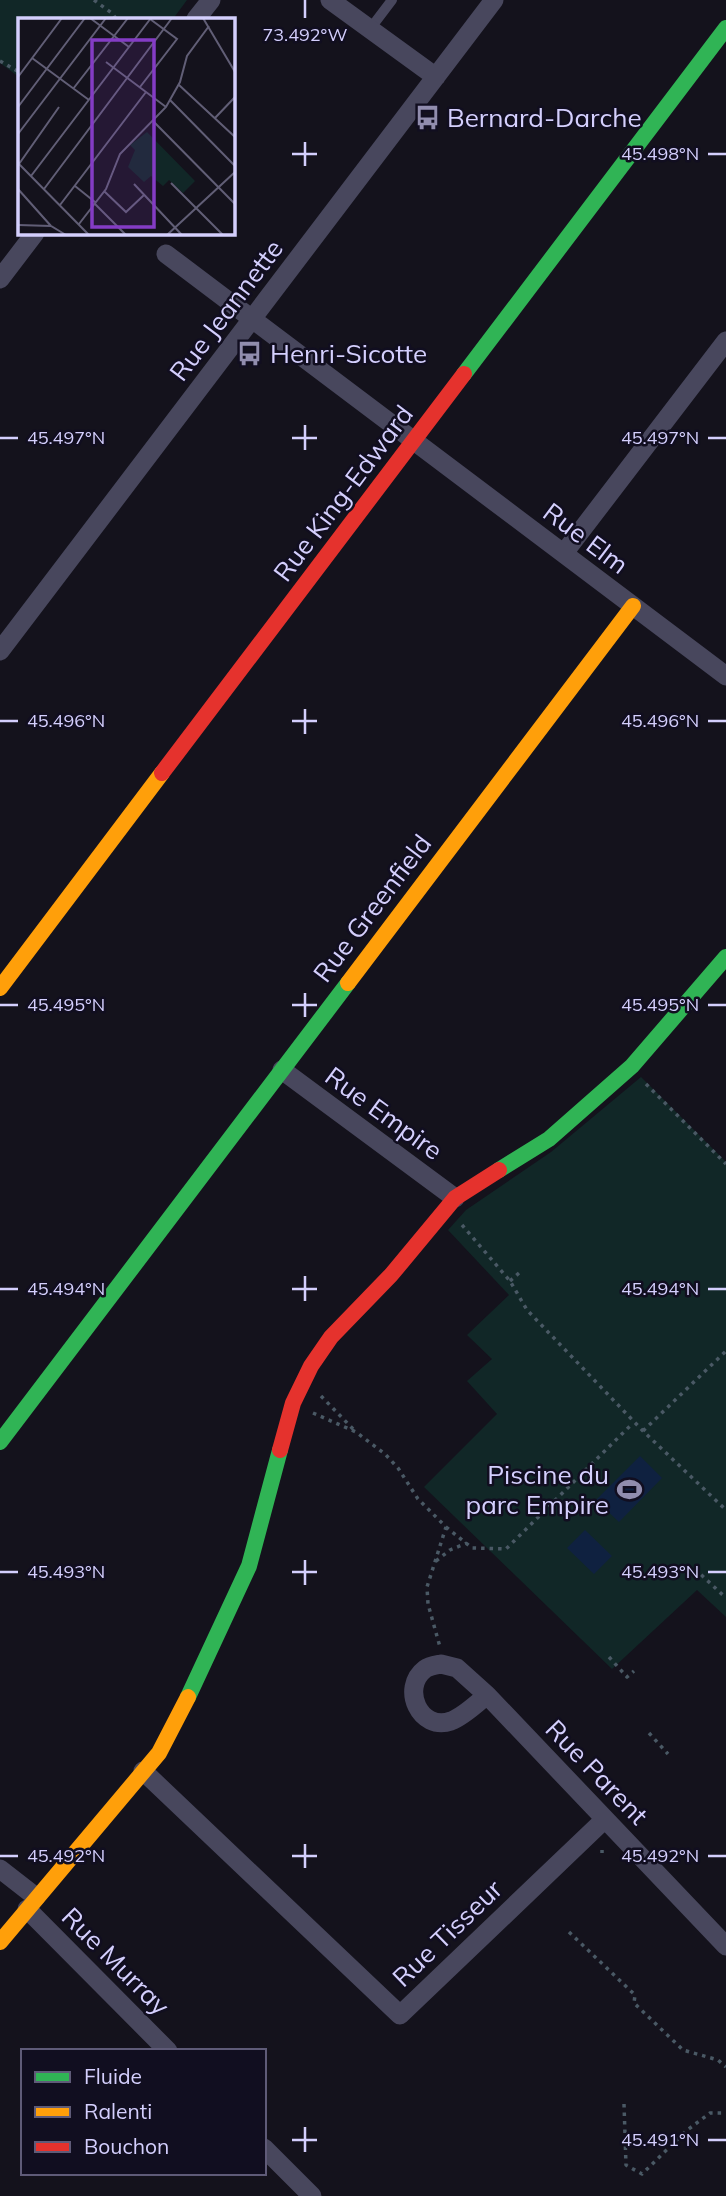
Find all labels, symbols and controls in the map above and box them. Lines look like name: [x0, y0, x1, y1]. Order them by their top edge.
inset map: [18, 18, 234, 234]
text: 73.492°W: [262, 23, 348, 46]
place label: Bernard-Darche: [447, 101, 642, 134]
bus stop icon: Bernard-Darche: [413, 103, 441, 131]
text: 45.498°N: [621, 142, 699, 165]
street label: Rue Jeannette: [162, 233, 290, 387]
place label: Henri-Sicotte: [270, 337, 427, 370]
bus stop icon: Henri-Sicotte: [236, 339, 264, 367]
street label: Rue King-Edward: [266, 398, 420, 588]
text: 45.497°N: [27, 426, 105, 449]
text: 45.497°N: [621, 426, 699, 449]
street label: Rue Elm: [537, 495, 635, 581]
text: 45.496°N: [27, 709, 105, 732]
text: 45.496°N: [621, 709, 699, 732]
street label: Rue Greenfield: [306, 828, 438, 988]
text: 45.495°N: [27, 993, 105, 1016]
text: 45.495°N: [621, 993, 699, 1016]
street label: Rue Empire: [319, 1059, 449, 1167]
text: 45.494°N: [27, 1277, 105, 1300]
text: 45.494°N: [621, 1277, 699, 1300]
place label: Piscine du parc Empire: [466, 1458, 609, 1521]
sports icon: Piscine du parc Empire: [615, 1475, 643, 1503]
text: 45.493°N: [27, 1560, 105, 1583]
text: 45.493°N: [621, 1560, 699, 1583]
street label: Rue Parent: [539, 1712, 655, 1832]
text: 45.492°N: [27, 1844, 105, 1867]
text: 45.492°N: [621, 1844, 699, 1867]
street label: Rue Tisseur: [385, 1872, 509, 1994]
street label: Rue Murray: [55, 1900, 177, 2022]
legend: [21, 2049, 266, 2175]
text: Fluide: [84, 2063, 142, 2089]
text: Ralenti: [84, 2098, 152, 2124]
text: 45.491°N: [621, 2128, 699, 2151]
text: Bouchon: [84, 2133, 169, 2159]

